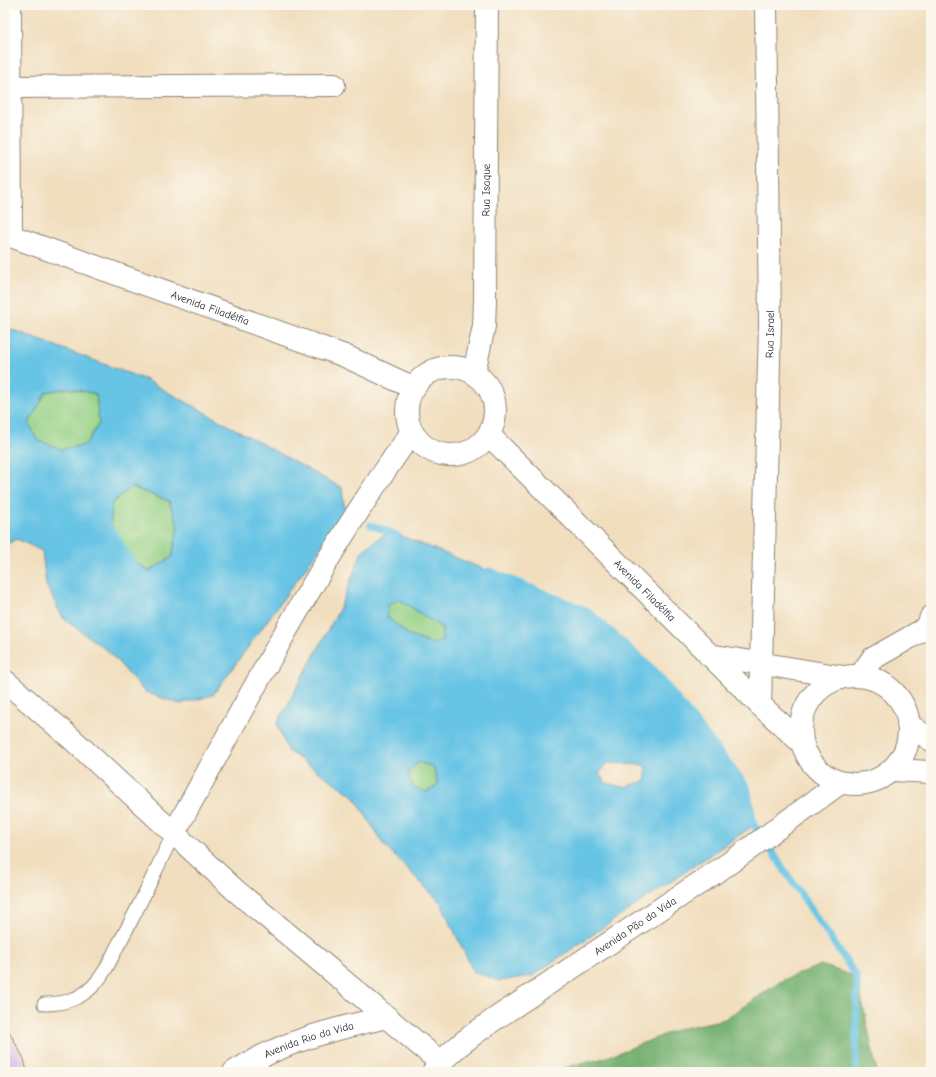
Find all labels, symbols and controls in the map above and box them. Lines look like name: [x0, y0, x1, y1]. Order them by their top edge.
street label: Rua Isaque: [479, 163, 492, 217]
street label: Avenida Filadélfia: [169, 288, 251, 328]
street label: Rua Israel: [763, 310, 777, 358]
street label: Avenida Filadélfia: [611, 557, 679, 624]
street label: Avenida Pão da Vida: [591, 894, 679, 958]
street label: Avenida Rio da Vida: [262, 1019, 355, 1061]

